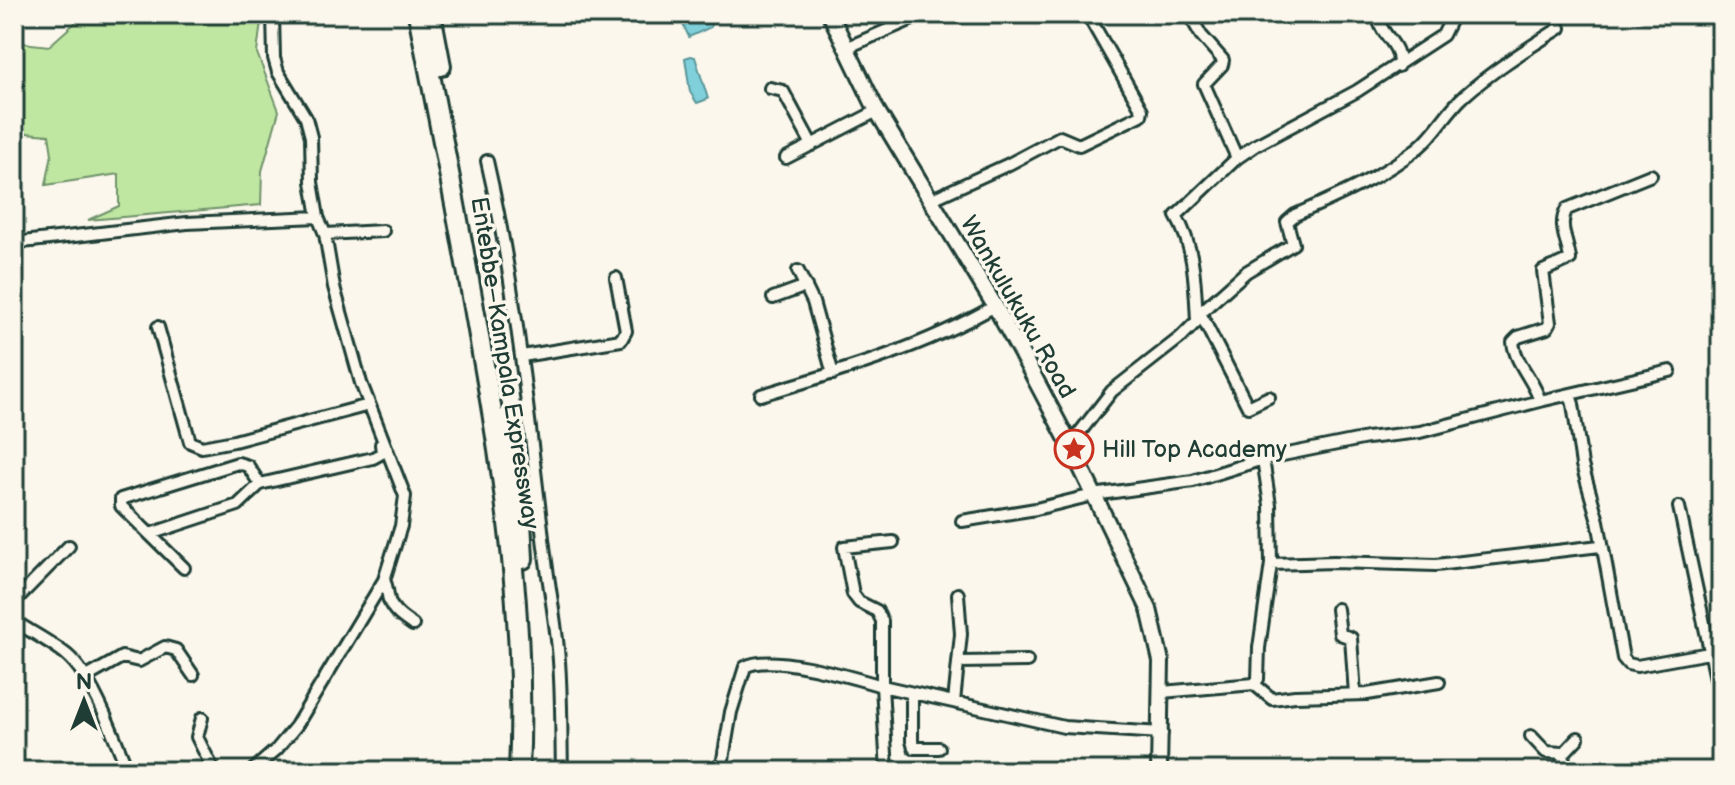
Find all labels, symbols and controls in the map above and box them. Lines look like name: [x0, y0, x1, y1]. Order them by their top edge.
street label: Entebbe–Kampala Expressway: [464, 195, 546, 531]
street label: Wankulukuku Road: [954, 211, 1082, 403]
place icon: Hill Top Academy: [1053, 428, 1095, 470]
place label: Hill Top Academy: [1102, 435, 1287, 464]
north arrow: [44, 661, 124, 741]
text: N: [76, 669, 92, 696]

